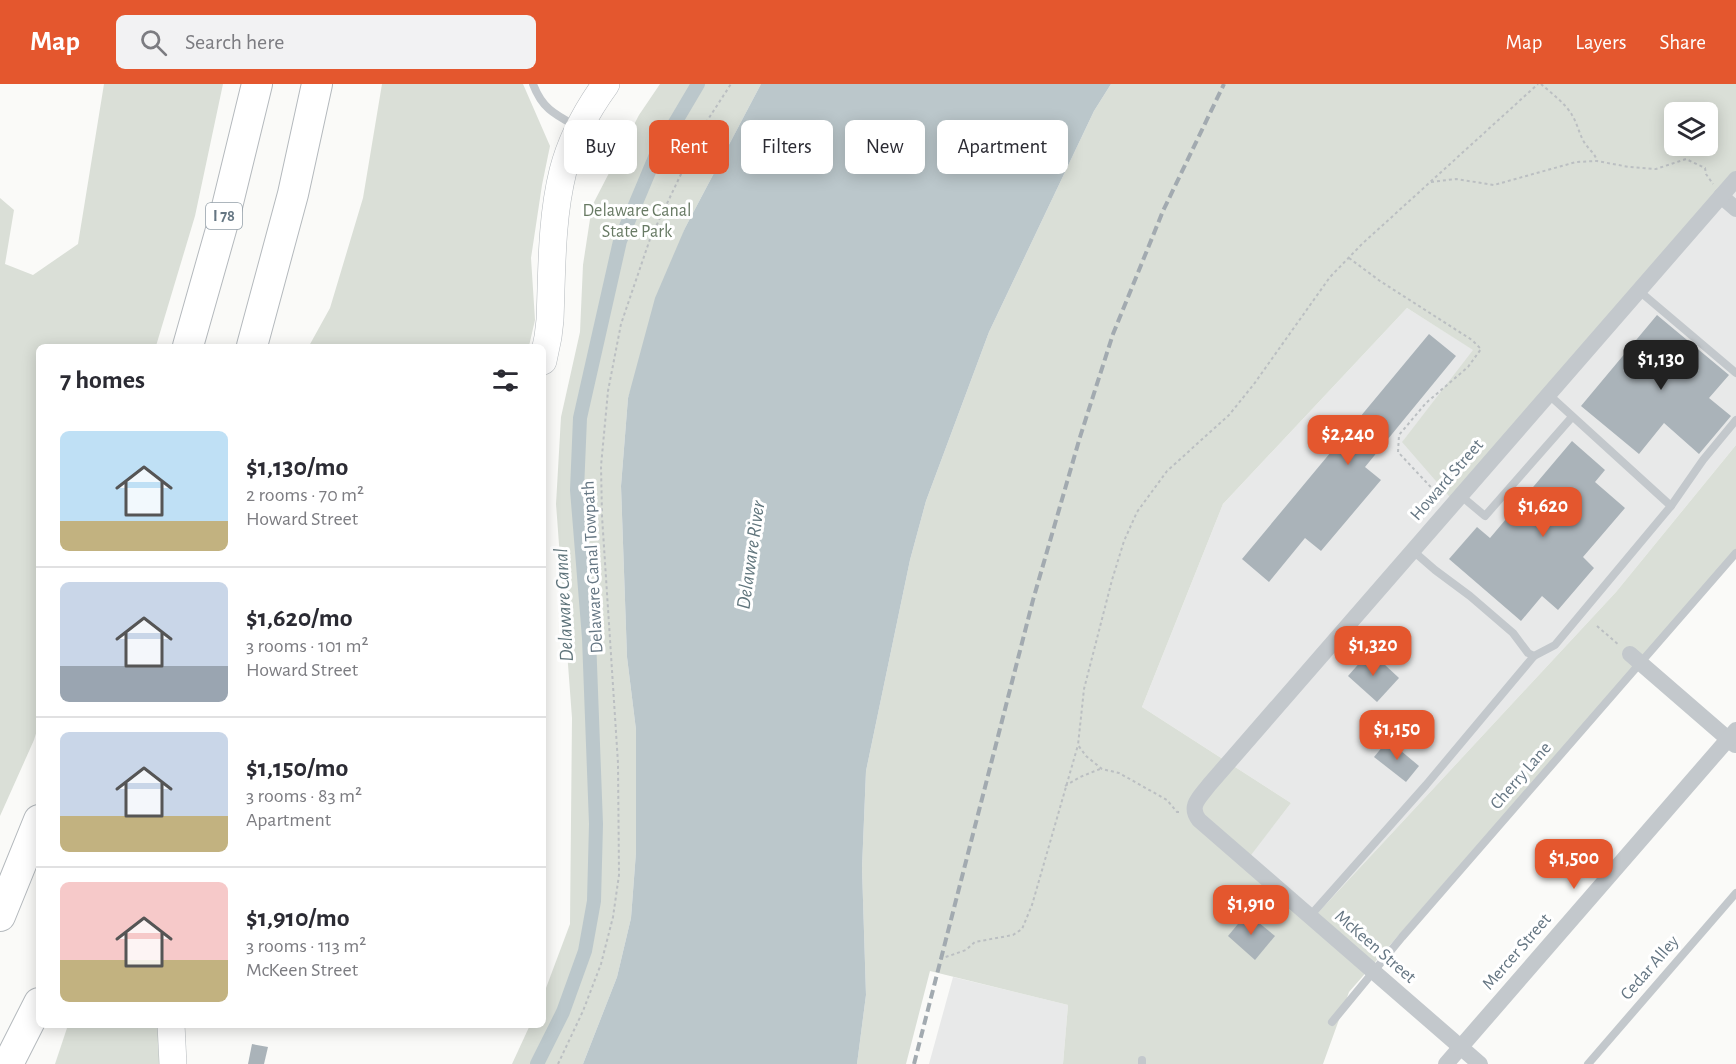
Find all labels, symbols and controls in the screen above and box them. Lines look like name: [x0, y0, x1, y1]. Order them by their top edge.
search box: [116, 15, 536, 69]
icon: search: [137, 26, 170, 59]
text: Map: [30, 28, 80, 56]
text: Search here: [185, 31, 284, 53]
text: Map: [1506, 32, 1542, 53]
text: Layers: [1575, 32, 1626, 53]
text: Share: [1659, 32, 1706, 53]
map controls: [1664, 102, 1718, 156]
button: layers: [1664, 102, 1718, 156]
chip: Buy: [564, 120, 637, 174]
chip: Rent: [649, 120, 729, 174]
chip: Filters: [741, 120, 833, 174]
chip: New: [845, 120, 925, 174]
chip: Apartment: [937, 120, 1068, 174]
park label: Delaware Canal State Park: [582, 202, 692, 241]
road number: I 78: [206, 203, 242, 229]
pin: $1,130: [1612, 340, 1710, 391]
text: $1,130: [1637, 349, 1685, 369]
icon: filters: [489, 364, 522, 397]
text: 7 homes: [60, 367, 145, 393]
pin: $2,240: [1299, 415, 1397, 466]
text: $2,240: [1322, 424, 1374, 444]
street label: Howard Street: [1407, 436, 1487, 524]
text: $1,130/mo: [246, 454, 348, 480]
icon: home: [108, 455, 180, 527]
street label: Delaware Canal Towpath: [579, 480, 607, 654]
text: 2 rooms · 70 m²: [246, 485, 364, 505]
pin: $1,620: [1494, 487, 1592, 538]
text: $1,620: [1518, 496, 1568, 516]
water label: Delaware River: [733, 499, 769, 610]
text: Howard Street: [246, 509, 358, 529]
water label: Delaware Canal: [551, 548, 577, 662]
text: $1,620/mo: [246, 605, 353, 631]
icon: home: [108, 606, 180, 678]
pin: $1,320: [1324, 626, 1422, 677]
text: $1,320: [1348, 635, 1398, 655]
text: 3 rooms · 101 m²: [246, 636, 369, 656]
text: Howard Street: [246, 660, 358, 680]
pin: $1,150: [1348, 710, 1446, 761]
text: $1,150: [1373, 719, 1421, 739]
street label: Cherry Lane: [1487, 739, 1555, 813]
text: $1,150/mo: [246, 755, 348, 781]
icon: home: [108, 756, 180, 828]
text: 3 rooms · 83 m²: [246, 786, 362, 806]
text: Apartment: [246, 810, 331, 830]
pin: $1,500: [1525, 839, 1623, 890]
text: $1,500: [1549, 848, 1599, 868]
pin: $1,910: [1202, 885, 1300, 936]
text: $1,910: [1227, 894, 1275, 914]
text: $1,910/mo: [246, 905, 350, 931]
icon: home: [108, 906, 180, 978]
street label: McKeen Street: [1331, 907, 1419, 987]
street label: Mercer Street: [1479, 910, 1555, 993]
street label: Cedar Alley: [1617, 932, 1683, 1004]
text: 3 rooms · 113 m²: [246, 936, 366, 956]
text: McKeen Street: [246, 960, 358, 980]

